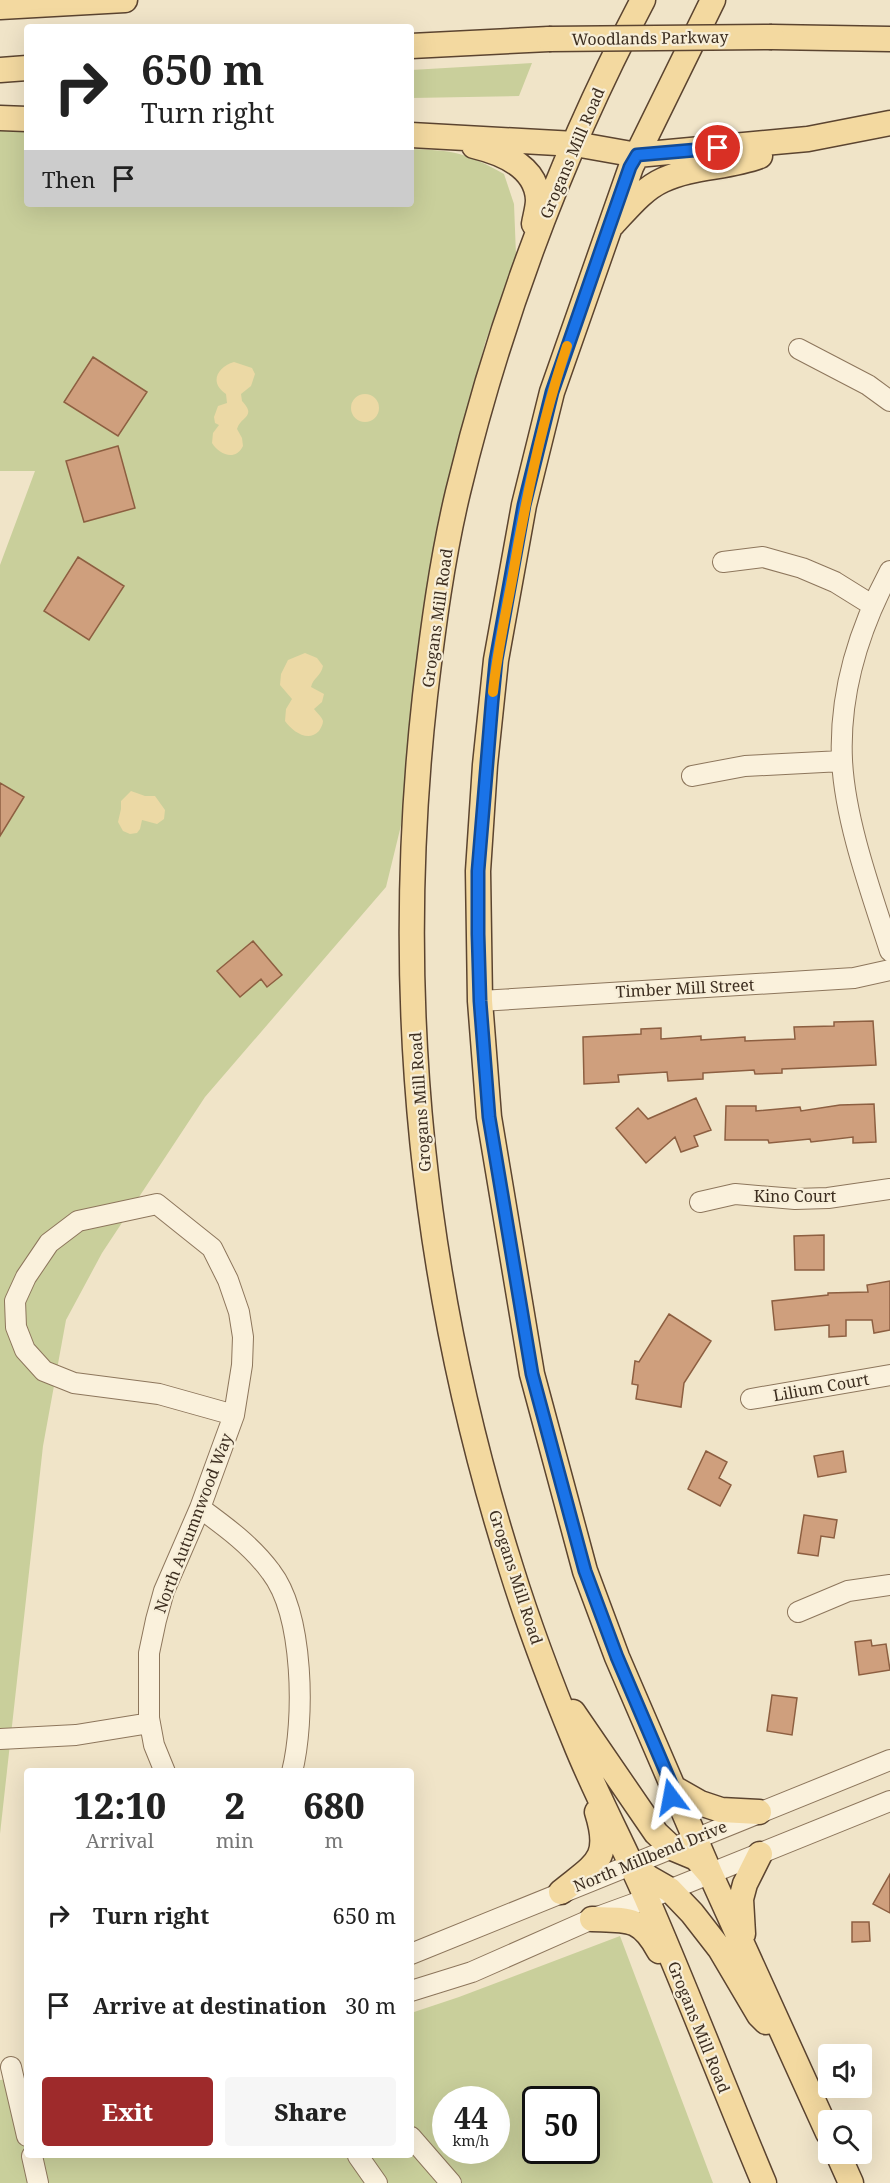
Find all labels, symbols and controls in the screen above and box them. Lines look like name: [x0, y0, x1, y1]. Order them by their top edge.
street label: Woodlands Parkway: [571, 26, 729, 50]
text: 650 m: [141, 40, 265, 97]
icon: right: [42, 48, 120, 126]
street label: Grogans Mill Road: [534, 84, 610, 222]
text: Turn right: [141, 94, 274, 131]
pin: [692, 122, 743, 173]
icon: arrive: [701, 131, 734, 164]
icon: arrive: [107, 162, 140, 195]
text: Then: [42, 164, 95, 194]
street label: Grogans Mill Road: [416, 547, 458, 689]
street label: Timber Mill Street: [615, 973, 755, 1003]
street label: Grogans Mill Road: [404, 1031, 436, 1173]
street label: Kino Court: [754, 1185, 837, 1207]
street label: Lilium Court: [771, 1368, 871, 1406]
street label: North Autumnwood Way: [149, 1429, 238, 1616]
street label: Grogans Mill Road: [484, 1507, 548, 1647]
position arrow: [639, 1765, 703, 1829]
text: 12:10: [73, 1781, 166, 1830]
text: 2: [225, 1781, 245, 1830]
text: 680: [303, 1781, 365, 1830]
street label: North Millbend Drive: [570, 1815, 730, 1897]
text: Arrival: [86, 1827, 154, 1854]
text: min: [216, 1827, 254, 1854]
text: m: [325, 1827, 343, 1854]
icon: right: [42, 1899, 75, 1932]
text: Turn right: [93, 1900, 209, 1930]
text: 650 m: [333, 1900, 396, 1930]
street label: Grogans Mill Road: [663, 1958, 736, 2096]
icon: arrive: [42, 1989, 75, 2022]
text: Arrive at destination: [93, 1990, 327, 2020]
text: 30 m: [345, 1990, 396, 2020]
map controls: [818, 2044, 872, 2164]
button: sound: [818, 2044, 872, 2098]
button: Exit: [42, 2077, 213, 2146]
button: Share: [225, 2077, 396, 2146]
speed limit sign: 50: [522, 2086, 600, 2164]
text: 44: [454, 2097, 488, 2138]
button: search: [818, 2110, 872, 2164]
text: km/h: [453, 2130, 489, 2150]

